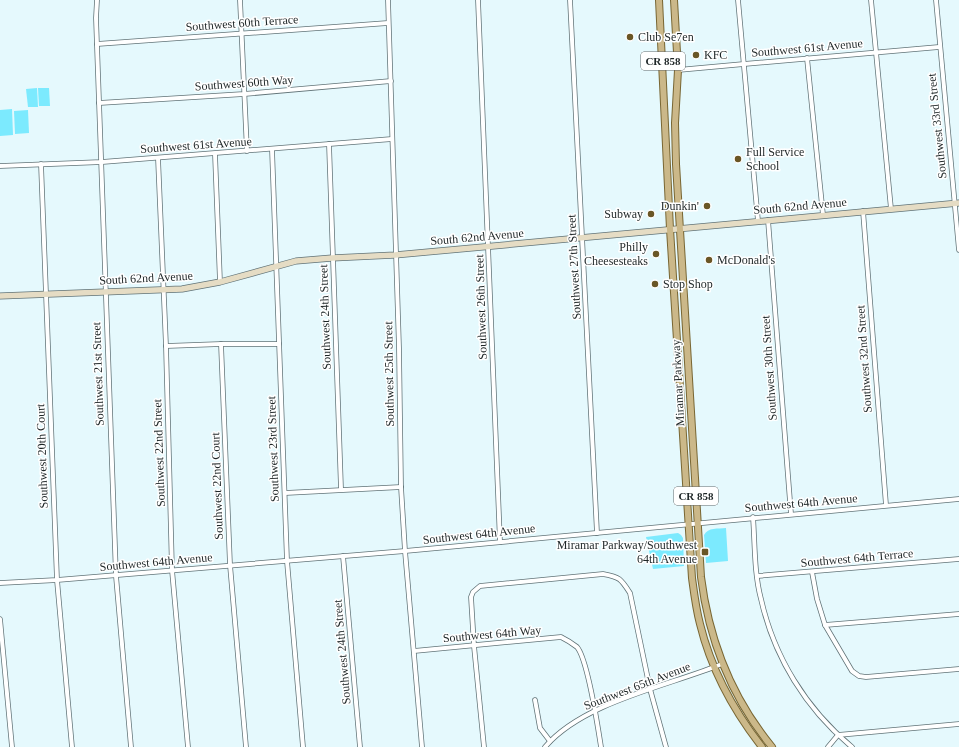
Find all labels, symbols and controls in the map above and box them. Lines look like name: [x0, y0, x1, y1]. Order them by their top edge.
street label: Southwest 60th Terrace: [185, 12, 299, 34]
place label: Club Se7en: [638, 30, 694, 44]
marker: Club Se7en: [625, 32, 635, 42]
street label: Southwest 61st Avenue: [751, 36, 863, 60]
place label: KFC: [704, 48, 727, 62]
marker: KFC: [691, 50, 701, 60]
road number: CR 858: [641, 52, 685, 70]
street label: Southwest 33rd Street: [924, 72, 950, 179]
street label: Southwest 60th Way: [194, 73, 294, 93]
street label: Southwest 61st Avenue: [140, 134, 252, 156]
place label: Full Service School: [746, 145, 804, 173]
marker: Full Service School: [733, 154, 743, 164]
street label: South 62nd Avenue: [753, 195, 847, 217]
place label: Dunkin': [661, 199, 699, 213]
marker: Dunkin': [702, 201, 712, 211]
place label: Subway: [604, 207, 643, 221]
marker: Subway: [646, 209, 656, 219]
street label: Southwest 27th Street: [564, 213, 584, 320]
street label: South 62nd Avenue: [430, 226, 524, 248]
place label: Philly Cheesesteaks: [584, 240, 648, 268]
marker: Philly Cheesesteaks: [651, 249, 661, 259]
street label: Southwest 26th Street: [472, 253, 490, 360]
place label: McDonald's: [717, 253, 775, 267]
marker: McDonald's: [704, 255, 714, 265]
street label: Southwest 24th Street: [316, 263, 334, 370]
street label: South 62nd Avenue: [99, 269, 193, 287]
place label: Stop Shop: [663, 277, 713, 291]
marker: Stop Shop: [650, 279, 660, 289]
street label: Southwest 32nd Street: [853, 304, 875, 413]
street label: Southwest 30th Street: [758, 314, 780, 421]
street label: Southwest 21st Street: [89, 321, 107, 426]
street label: Southwest 25th Street: [381, 321, 397, 427]
street label: Miramar Parkway: [669, 339, 687, 427]
street label: Southwest 23rd Street: [264, 395, 282, 502]
street label: Southwest 22nd Street: [150, 398, 168, 507]
street label: Southwest 20th Court: [33, 403, 51, 509]
street label: Southwest 22nd Court: [208, 431, 226, 540]
road number: CR 858: [674, 487, 718, 505]
street label: Southwest 64th Avenue: [744, 491, 858, 515]
street label: Southwest 64th Avenue: [422, 521, 536, 547]
place label: Miramar Parkway/Southwest 64th Avenue: [557, 538, 698, 566]
street label: Southwest 64th Terrace: [800, 546, 914, 570]
marker: Miramar Parkway/Southwest 64th Avenue: [700, 547, 710, 557]
street label: Southwest 64th Avenue: [99, 550, 213, 574]
street label: Southwest 24th Street: [330, 598, 354, 705]
street label: Southwest 64th Way: [442, 623, 542, 645]
street label: Southwest 65th Avenue: [582, 659, 692, 713]

